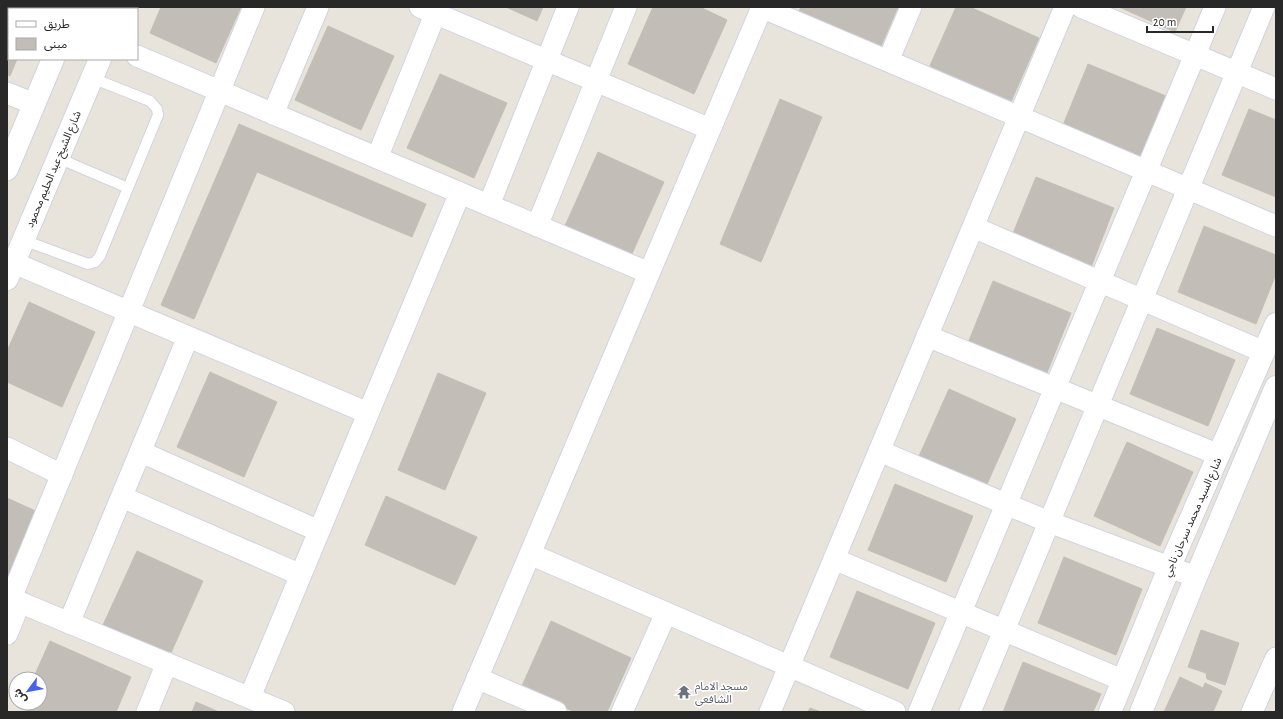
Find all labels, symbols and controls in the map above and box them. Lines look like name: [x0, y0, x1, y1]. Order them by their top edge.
legend: [8, 8, 138, 60]
scale bar: [1147, 8, 1213, 34]
text: 20 m: [1153, 16, 1176, 28]
text: طريق: [44, 18, 70, 32]
text: مبنى: [44, 38, 67, 51]
street label: شارع الشيخ عبد الحليم محمود: [24, 109, 86, 230]
street label: شارع السيد محمد سرحان ناجي: [1161, 456, 1227, 580]
north arrow: [8, 671, 48, 711]
place label: مسجد الامام الشافعى: [695, 681, 748, 706]
temple icon: مسجد الامام الشافعى: [676, 684, 692, 700]
text: ش: [11, 686, 29, 705]

